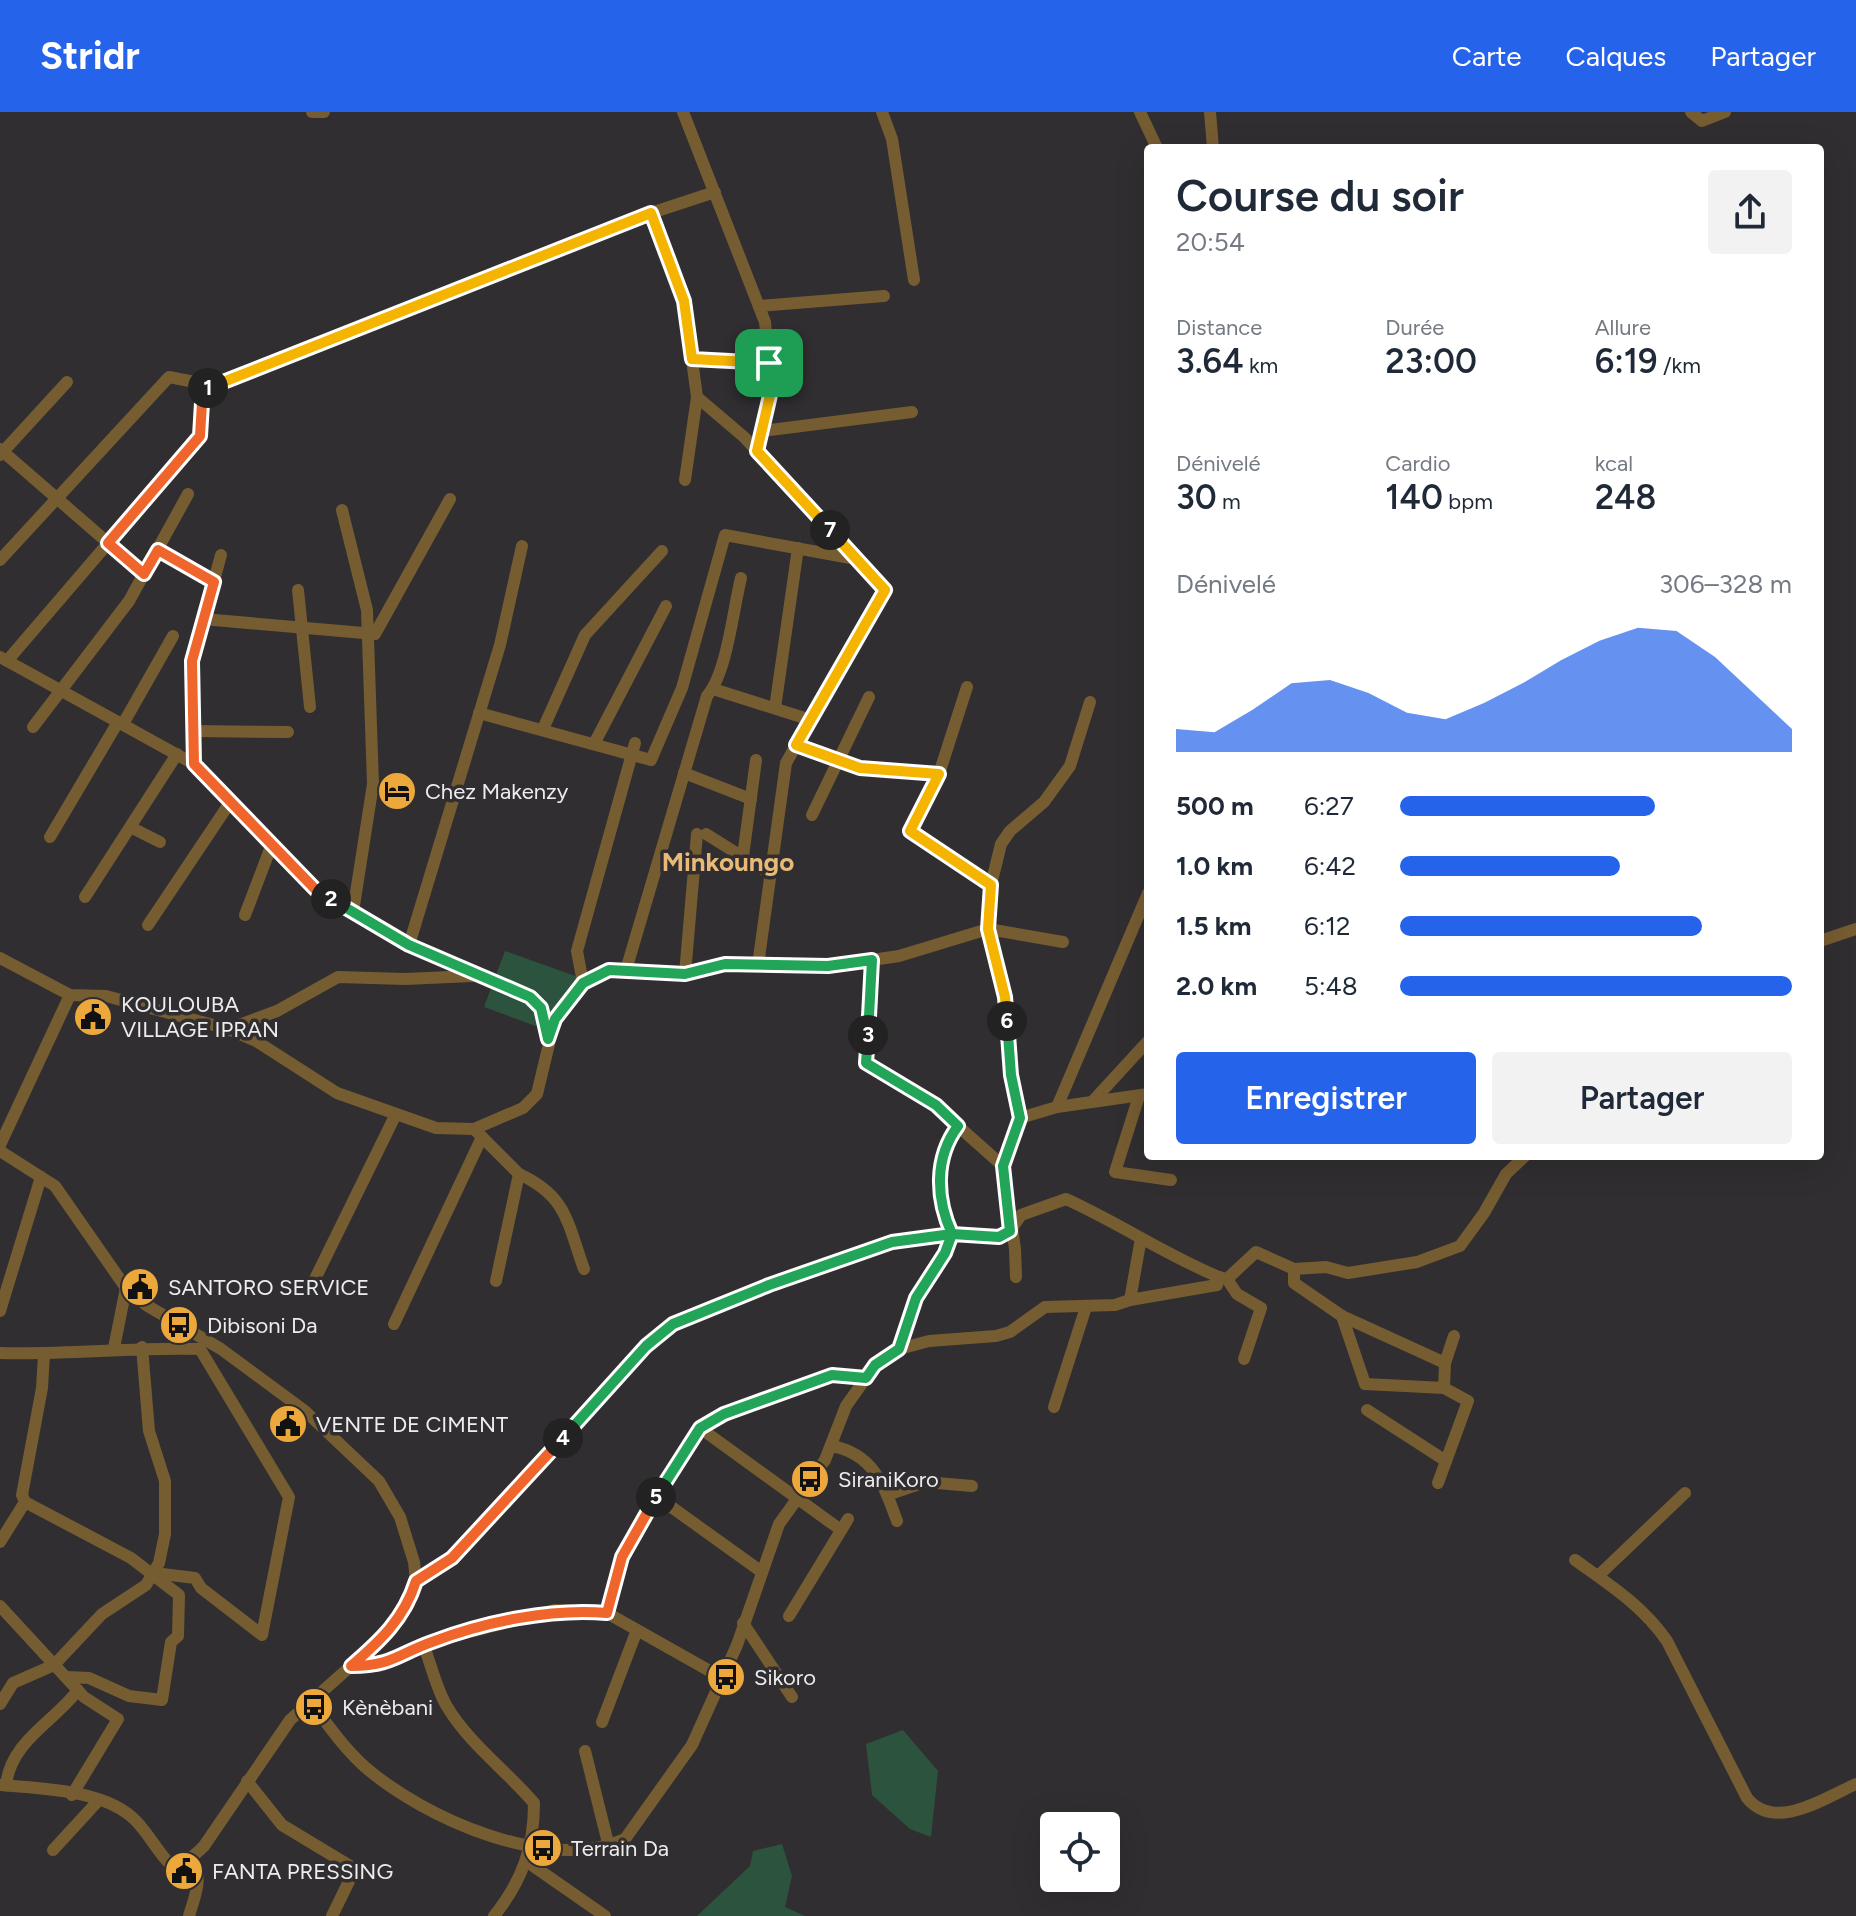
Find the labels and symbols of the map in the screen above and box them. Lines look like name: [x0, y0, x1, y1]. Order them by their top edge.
pin: [735, 329, 803, 397]
pin: 1: [188, 368, 228, 408]
pin: 7: [810, 510, 850, 550]
hotel icon: Chez Makenzy: [376, 770, 418, 812]
place label: Chez Makenzy: [425, 778, 569, 805]
district label: Minkoungo: [662, 846, 794, 878]
pin: 2: [311, 879, 351, 919]
place label: KOULOUBA VILLAGE IPRAN: [121, 991, 279, 1043]
public building icon: KOULOUBA VILLAGE IPRAN: [72, 996, 114, 1038]
pin: 6: [987, 1001, 1027, 1041]
pin: 3: [848, 1015, 888, 1055]
public building icon: SANTORO SERVICE: [119, 1266, 161, 1308]
place label: SANTORO SERVICE: [168, 1274, 369, 1301]
bus stop icon: Dibisoni Da: [158, 1304, 200, 1346]
place label: Dibisoni Da: [207, 1312, 317, 1339]
public building icon: VENTE DE CIMENT: [267, 1403, 309, 1445]
place label: VENTE DE CIMENT: [316, 1411, 508, 1438]
pin: 4: [543, 1418, 583, 1458]
bus stop icon: SiraniKoro: [789, 1458, 831, 1500]
place label: SiraniKoro: [838, 1466, 939, 1493]
pin: 5: [636, 1477, 676, 1517]
bus stop icon: Sikoro: [705, 1656, 747, 1698]
place label: Sikoro: [754, 1664, 816, 1691]
bus stop icon: Kènèbani: [293, 1686, 335, 1728]
place label: Kènèbani: [342, 1694, 433, 1721]
bus stop icon: Terrain Da: [522, 1827, 564, 1869]
place label: Terrain Da: [571, 1835, 669, 1862]
public building icon: FANTA PRESSING: [163, 1850, 205, 1892]
place label: FANTA PRESSING: [212, 1858, 393, 1885]

